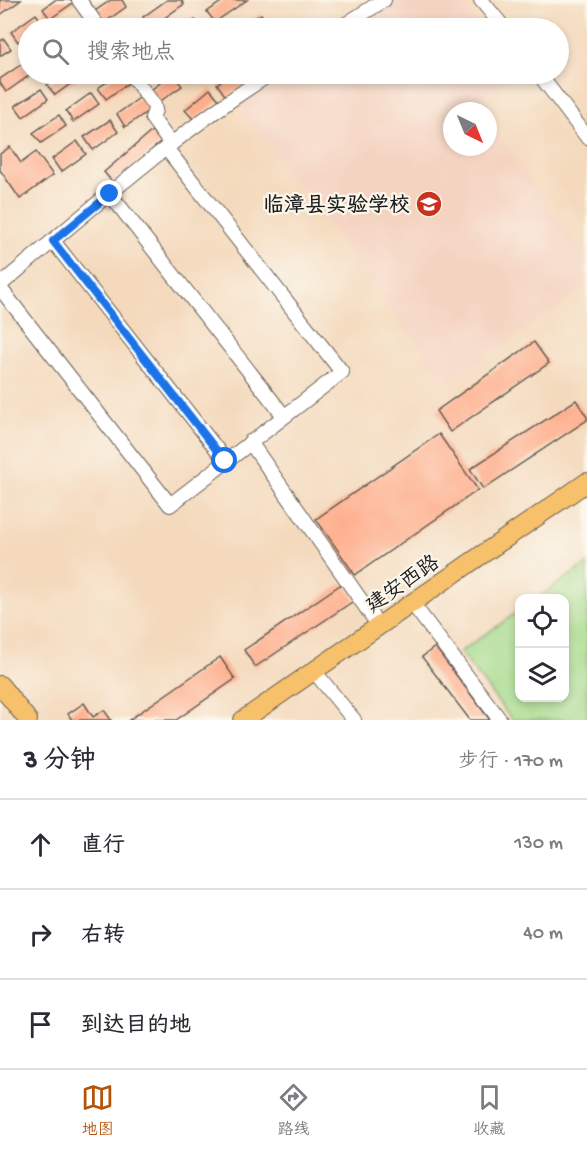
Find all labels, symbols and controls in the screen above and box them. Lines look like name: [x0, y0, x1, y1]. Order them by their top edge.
search box: [18, 18, 569, 84]
icon: search: [39, 35, 72, 68]
text: 搜索地点: [87, 41, 175, 67]
north arrow: [443, 102, 497, 156]
route end: [96, 180, 122, 206]
school or university icon: 临漳县实验学校: [414, 189, 444, 219]
place label: 临漳县实验学校: [263, 193, 410, 220]
route start: [211, 447, 237, 473]
street label: 建安西路: [361, 550, 446, 620]
map controls: [515, 594, 569, 702]
button: locate: [515, 594, 569, 648]
button: layers: [515, 648, 569, 702]
text: 3 分钟: [24, 747, 96, 778]
text: 步行 · 170 m: [458, 751, 563, 774]
icon: ahead: [24, 828, 57, 861]
text: 130 m: [514, 833, 563, 856]
text: 直行: [81, 834, 125, 860]
icon: right: [24, 918, 57, 951]
text: 40 m: [523, 923, 563, 946]
text: 右转: [81, 924, 125, 950]
icon: arrive: [24, 1008, 57, 1041]
text: 到达目的地: [81, 1014, 191, 1040]
tab: 地图: [81, 1081, 114, 1141]
tab: 路线: [277, 1081, 310, 1141]
tab: 收藏: [473, 1081, 506, 1141]

